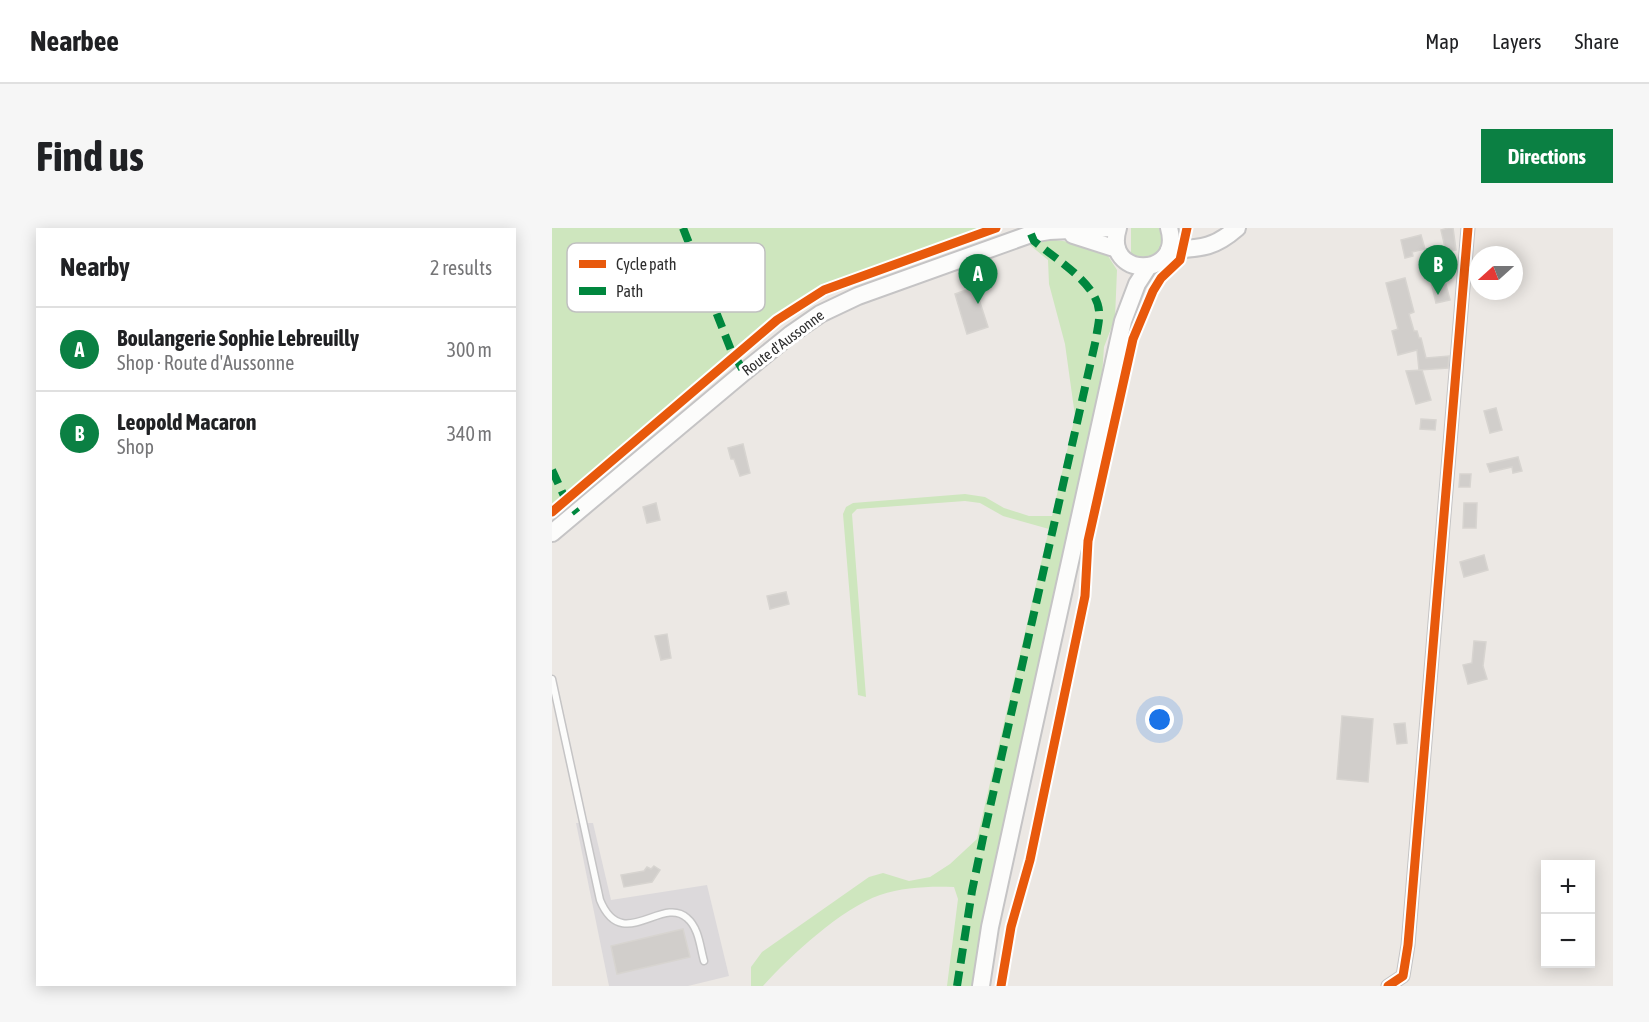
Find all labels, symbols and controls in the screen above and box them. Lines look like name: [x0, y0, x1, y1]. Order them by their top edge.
text: Nearbee: [30, 25, 119, 57]
text: Map: [1425, 29, 1459, 53]
text: Layers: [1492, 29, 1542, 53]
text: Share: [1575, 29, 1619, 53]
button: Directions: [1481, 129, 1613, 183]
text: Find us: [36, 132, 144, 180]
legend: [567, 243, 765, 312]
pin: B: [1418, 245, 1458, 295]
north arrow: [1469, 246, 1523, 300]
text: Nearby: [60, 252, 130, 282]
pin: A: [958, 254, 998, 304]
text: Cycle path: [616, 255, 676, 274]
text: 2 results: [430, 256, 492, 279]
text: Path: [616, 282, 643, 300]
street label: Route d'Aussonne: [738, 306, 827, 379]
text: Boulangerie Sophie Lebreuilly: [117, 325, 359, 351]
text: A: [75, 338, 84, 361]
text: 300 m: [447, 338, 492, 361]
text: Shop · Route d'Aussonne: [117, 351, 294, 374]
text: Leopold Macaron: [117, 409, 256, 435]
text: B: [75, 422, 84, 445]
text: 340 m: [447, 422, 492, 445]
text: Shop: [117, 435, 154, 458]
your location: [1145, 705, 1174, 734]
map controls: [1541, 860, 1595, 968]
button: +: [1541, 860, 1595, 914]
button: −: [1541, 914, 1595, 968]

